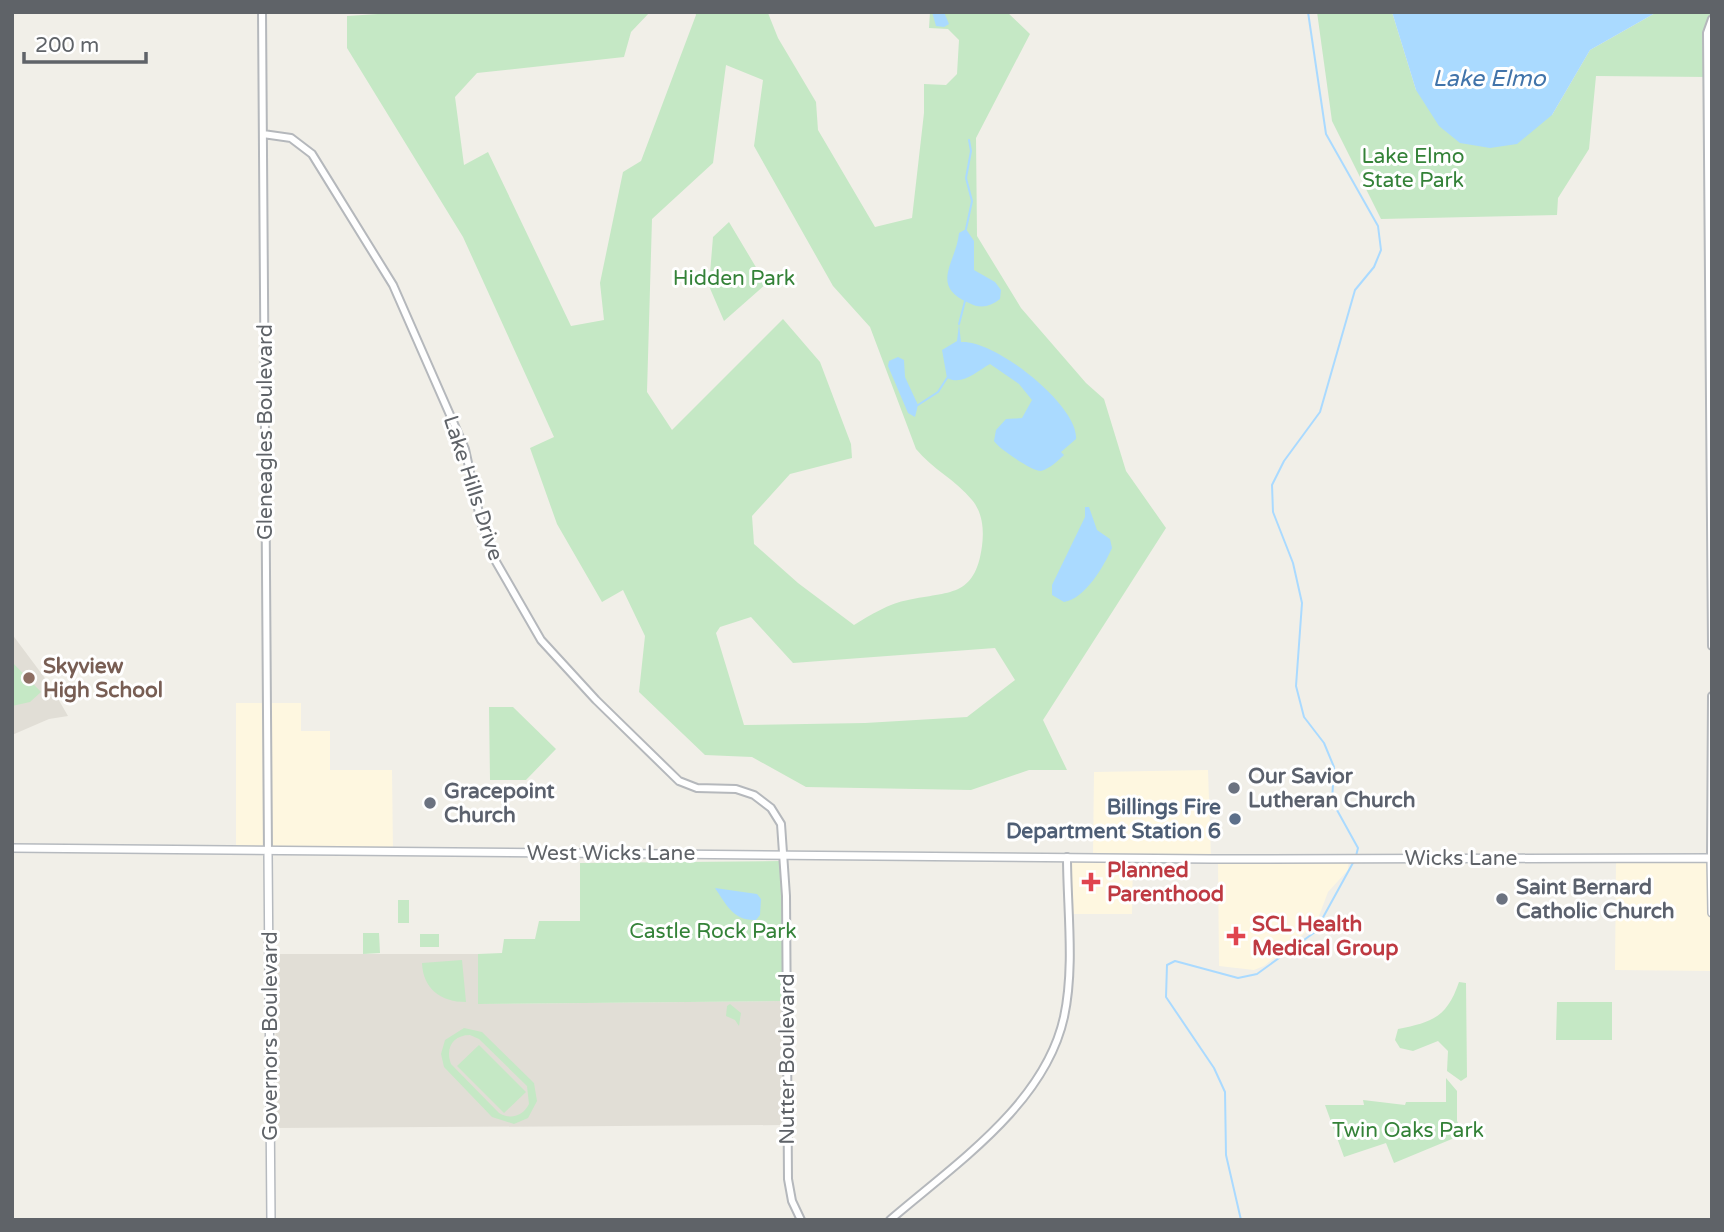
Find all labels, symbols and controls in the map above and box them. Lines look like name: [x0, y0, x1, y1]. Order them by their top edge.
scale bar: [24, 21, 147, 65]
text: 200 m: [35, 33, 99, 58]
water label: Lake Elmo: [1433, 65, 1547, 93]
park label: Lake Elmo State Park: [1361, 144, 1465, 193]
park label: Hidden Park: [673, 266, 795, 291]
street label: Gleneagles Boulevard: [253, 324, 278, 540]
street label: Lake Hills Drive: [438, 412, 508, 564]
place label: Skyview High School: [43, 654, 163, 703]
marker: Skyview High School: [21, 670, 37, 686]
place label: Our Savior Lutheran Church: [1248, 764, 1415, 813]
place label: Gracepoint Church: [444, 779, 555, 828]
marker: Our Savior Lutheran Church: [1226, 780, 1242, 796]
marker: Gracepoint Church: [422, 795, 438, 811]
place label: Billings Fire Department Station 6: [1006, 795, 1221, 844]
marker: Billings Fire Department Station 6: [1227, 811, 1243, 827]
street label: West Wicks Lane: [527, 841, 695, 866]
street label: Wicks Lane: [1405, 846, 1518, 871]
place label: Planned Parenthood: [1107, 858, 1224, 907]
marker: Planned Parenthood: [1081, 872, 1101, 892]
place label: Saint Bernard Catholic Church: [1516, 875, 1675, 924]
marker: Saint Bernard Catholic Church: [1494, 891, 1510, 907]
place label: SCL Health Medical Group: [1252, 912, 1398, 961]
park label: Castle Rock Park: [629, 919, 797, 944]
marker: SCL Health Medical Group: [1226, 926, 1246, 946]
street label: Governors Boulevard: [258, 931, 283, 1141]
street label: Nutter Boulevard: [775, 973, 800, 1145]
park label: Twin Oaks Park: [1332, 1118, 1484, 1143]

